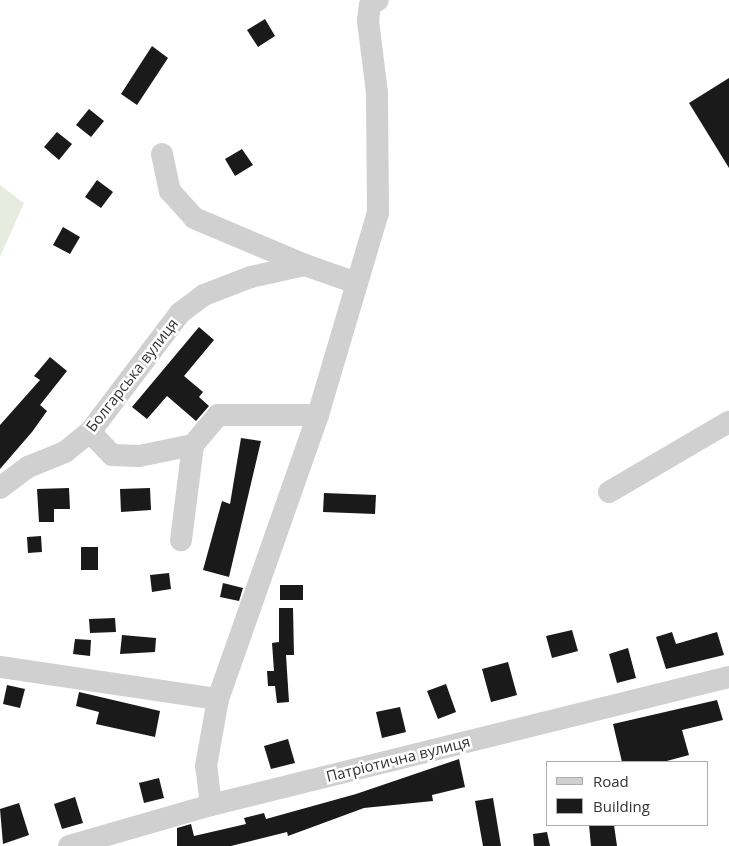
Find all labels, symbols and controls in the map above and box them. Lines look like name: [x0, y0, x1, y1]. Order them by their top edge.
street label: Болгарська вулиця: [82, 315, 182, 435]
street label: Патріотична вулиця: [324, 732, 472, 786]
legend: [546, 761, 709, 826]
text: Road: [593, 771, 629, 791]
text: Building: [593, 796, 650, 816]

